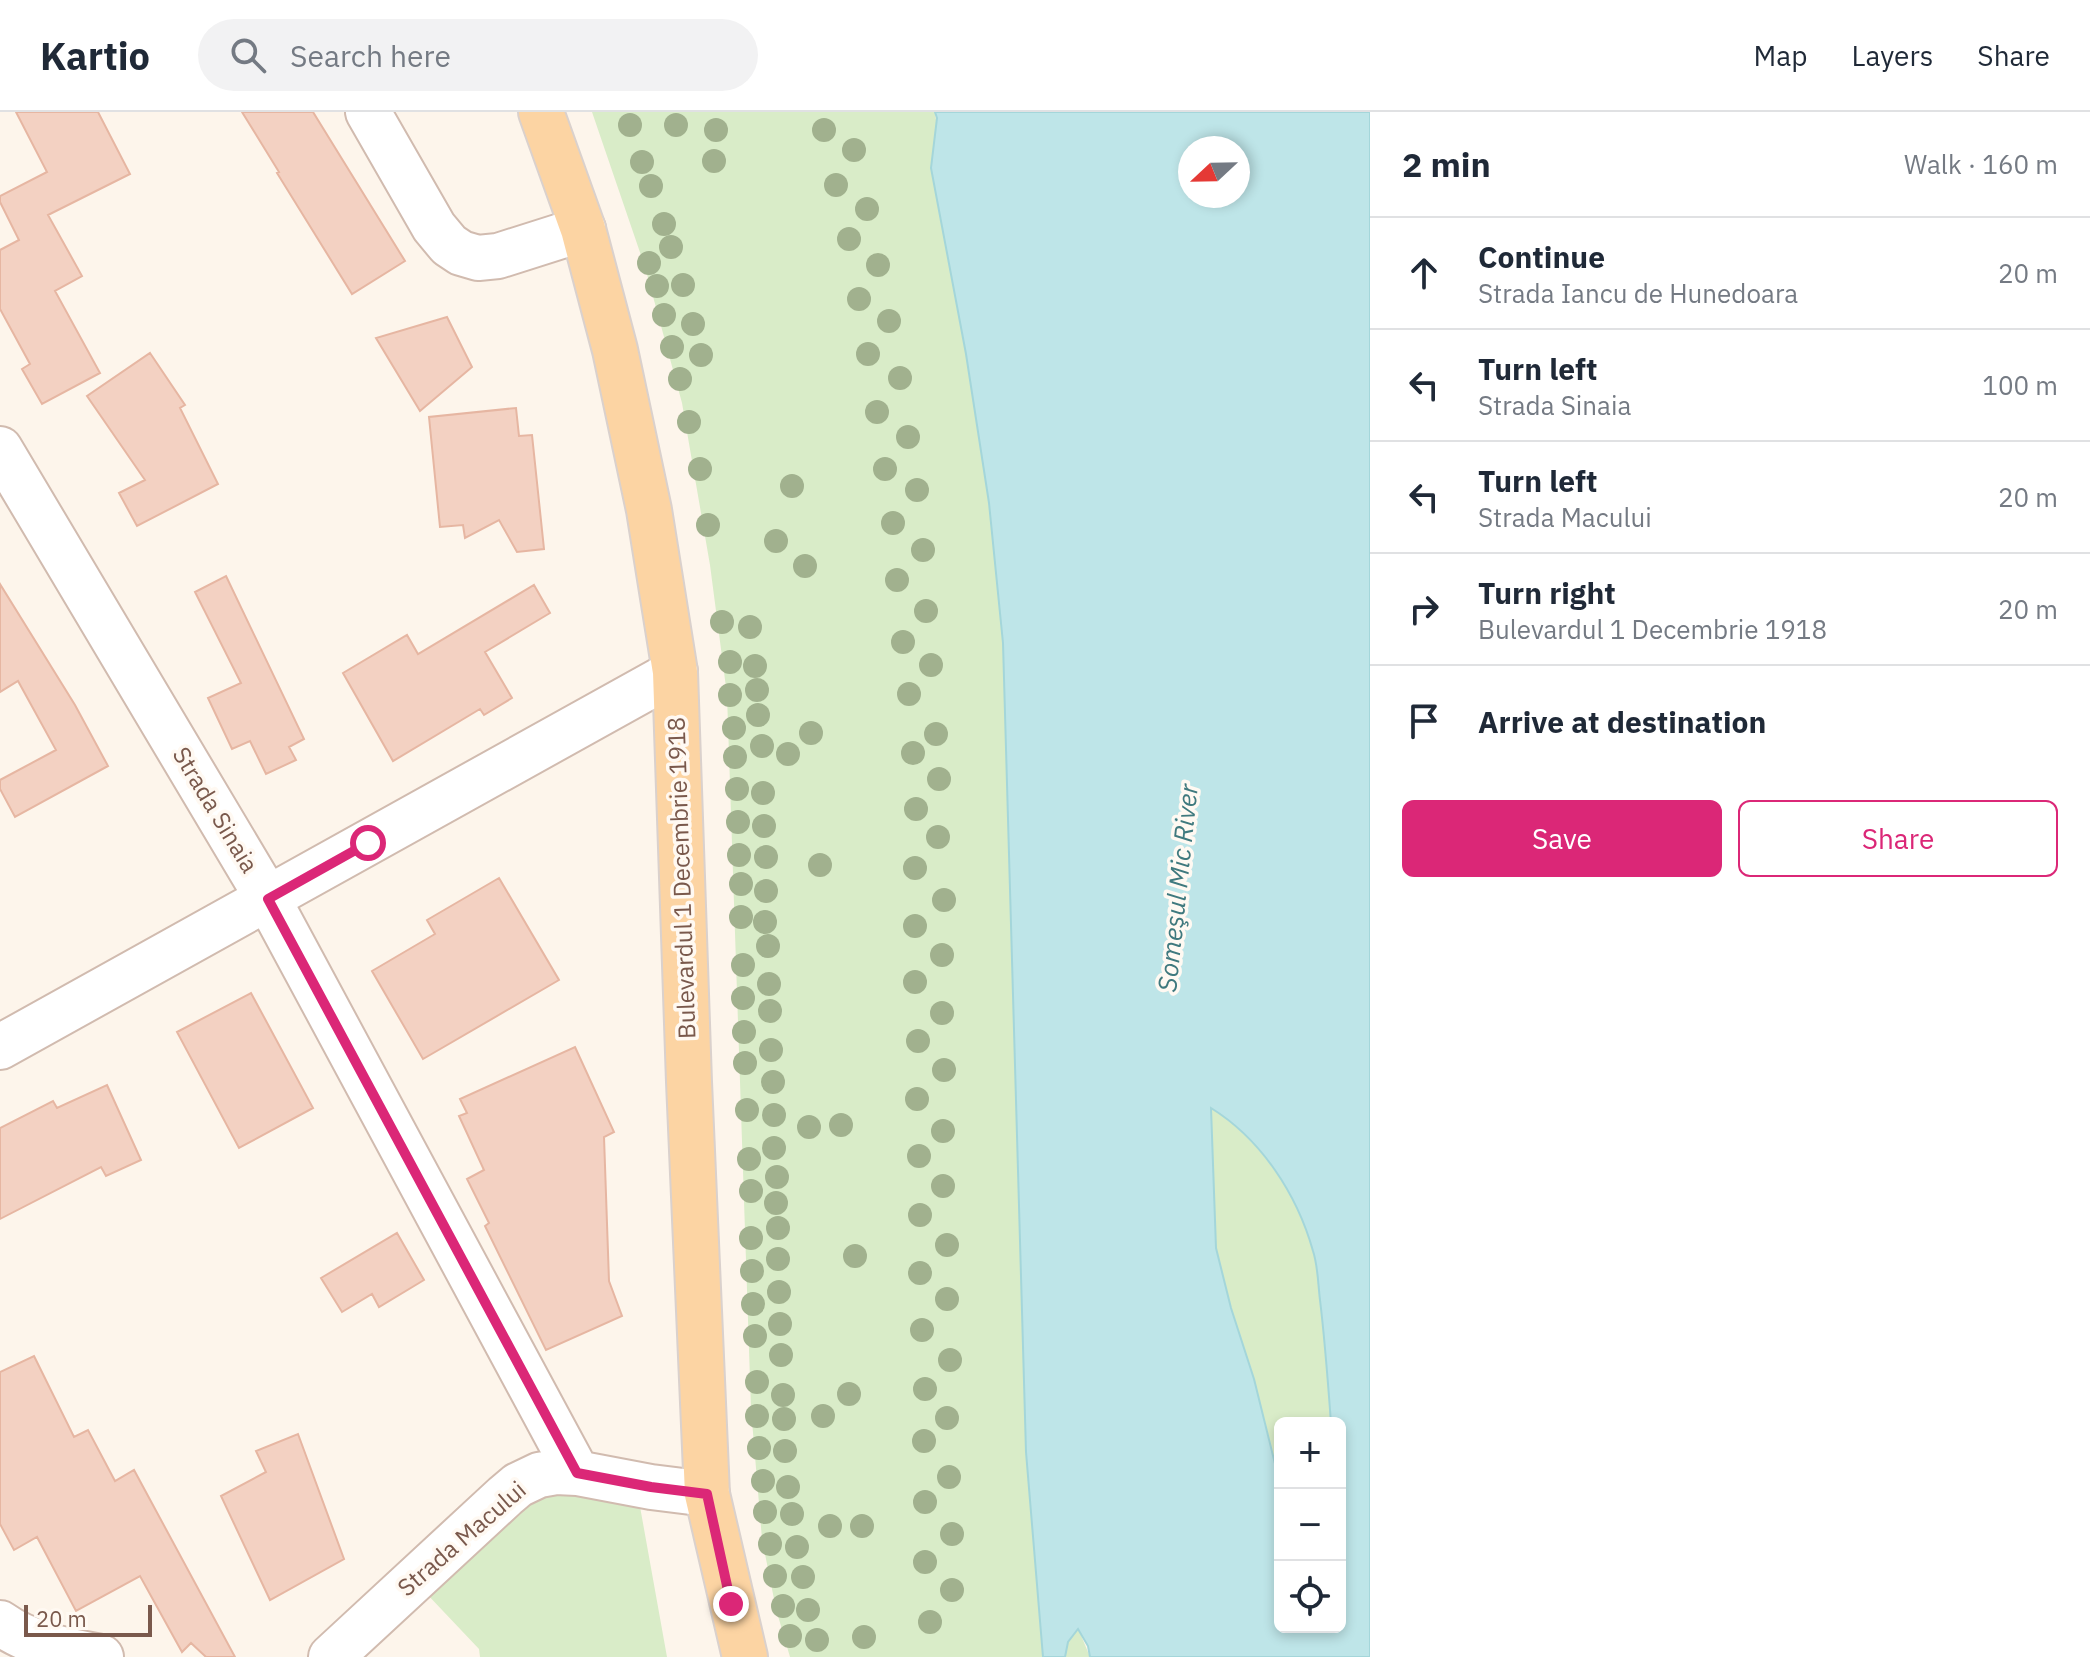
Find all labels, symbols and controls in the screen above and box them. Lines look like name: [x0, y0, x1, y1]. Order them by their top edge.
search box: [198, 19, 758, 91]
text: Kartio: [40, 31, 150, 80]
icon: search: [226, 33, 270, 77]
text: Search here: [290, 36, 451, 75]
text: Map: [1753, 37, 1807, 74]
text: Layers: [1851, 37, 1933, 74]
text: Share: [1977, 37, 2050, 74]
north arrow: [1178, 136, 1250, 208]
text: 2 min: [1402, 142, 1491, 186]
text: Walk · 160 m: [1904, 147, 2058, 181]
text: Continue: [1478, 237, 1605, 276]
icon: ahead: [1402, 251, 1446, 295]
text: 20 m: [1998, 256, 2058, 290]
text: Strada Iancu de Hunedoara: [1478, 276, 1798, 310]
text: Turn left: [1478, 349, 1597, 388]
icon: left: [1402, 363, 1446, 407]
text: 100 m: [1982, 368, 2058, 402]
text: Strada Sinaia: [1478, 388, 1631, 422]
text: Turn left: [1478, 461, 1597, 500]
icon: left: [1402, 475, 1446, 519]
text: 20 m: [1998, 480, 2058, 514]
text: Strada Macului: [1478, 500, 1652, 534]
text: Turn right: [1478, 573, 1616, 612]
icon: right: [1402, 587, 1446, 631]
text: 20 m: [1998, 592, 2058, 626]
text: Bulevardul 1 Decembrie 1918: [1478, 612, 1827, 646]
icon: arrive: [1402, 699, 1446, 743]
text: Arrive at destination: [1478, 702, 1766, 741]
street label: Bulevardul 1 Decembrie 1918: [659, 716, 703, 1040]
street label: Strada Sinaia: [166, 741, 266, 879]
water label: Someşul Mic River: [1149, 781, 1205, 994]
button: Save: [1402, 800, 1722, 877]
button: Share: [1738, 800, 2058, 877]
route start: [350, 825, 386, 861]
map controls: [1274, 1417, 1346, 1633]
button: +: [1274, 1417, 1346, 1489]
street label: Strada Macului: [390, 1474, 532, 1603]
button: −: [1274, 1489, 1346, 1561]
button: locate: [1274, 1561, 1346, 1633]
route end: [713, 1586, 749, 1622]
scale bar: [24, 1601, 152, 1637]
text: 20 m: [36, 1604, 87, 1633]

